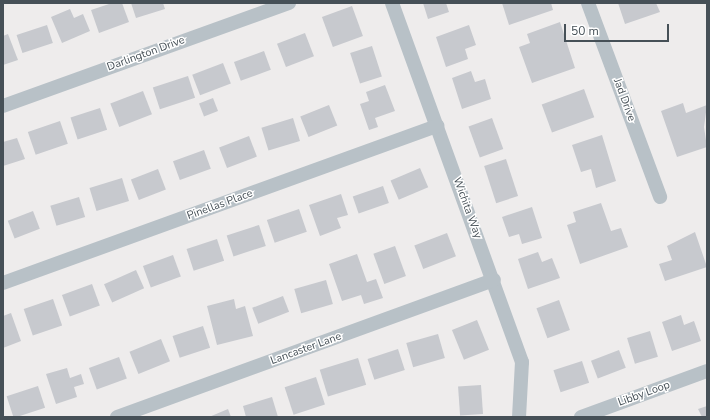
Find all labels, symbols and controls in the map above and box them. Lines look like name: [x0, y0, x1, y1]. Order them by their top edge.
scale bar: [566, 16, 671, 42]
text: 50 m: [571, 23, 599, 39]
street label: Darlington Drive: [105, 34, 187, 74]
street label: Jad Drive: [610, 77, 638, 123]
street label: Wichita Way: [450, 176, 484, 240]
street label: Pinellas Place: [185, 187, 255, 223]
street label: Lancaster Lane: [269, 330, 343, 368]
street label: Libby Loop: [616, 379, 672, 409]

